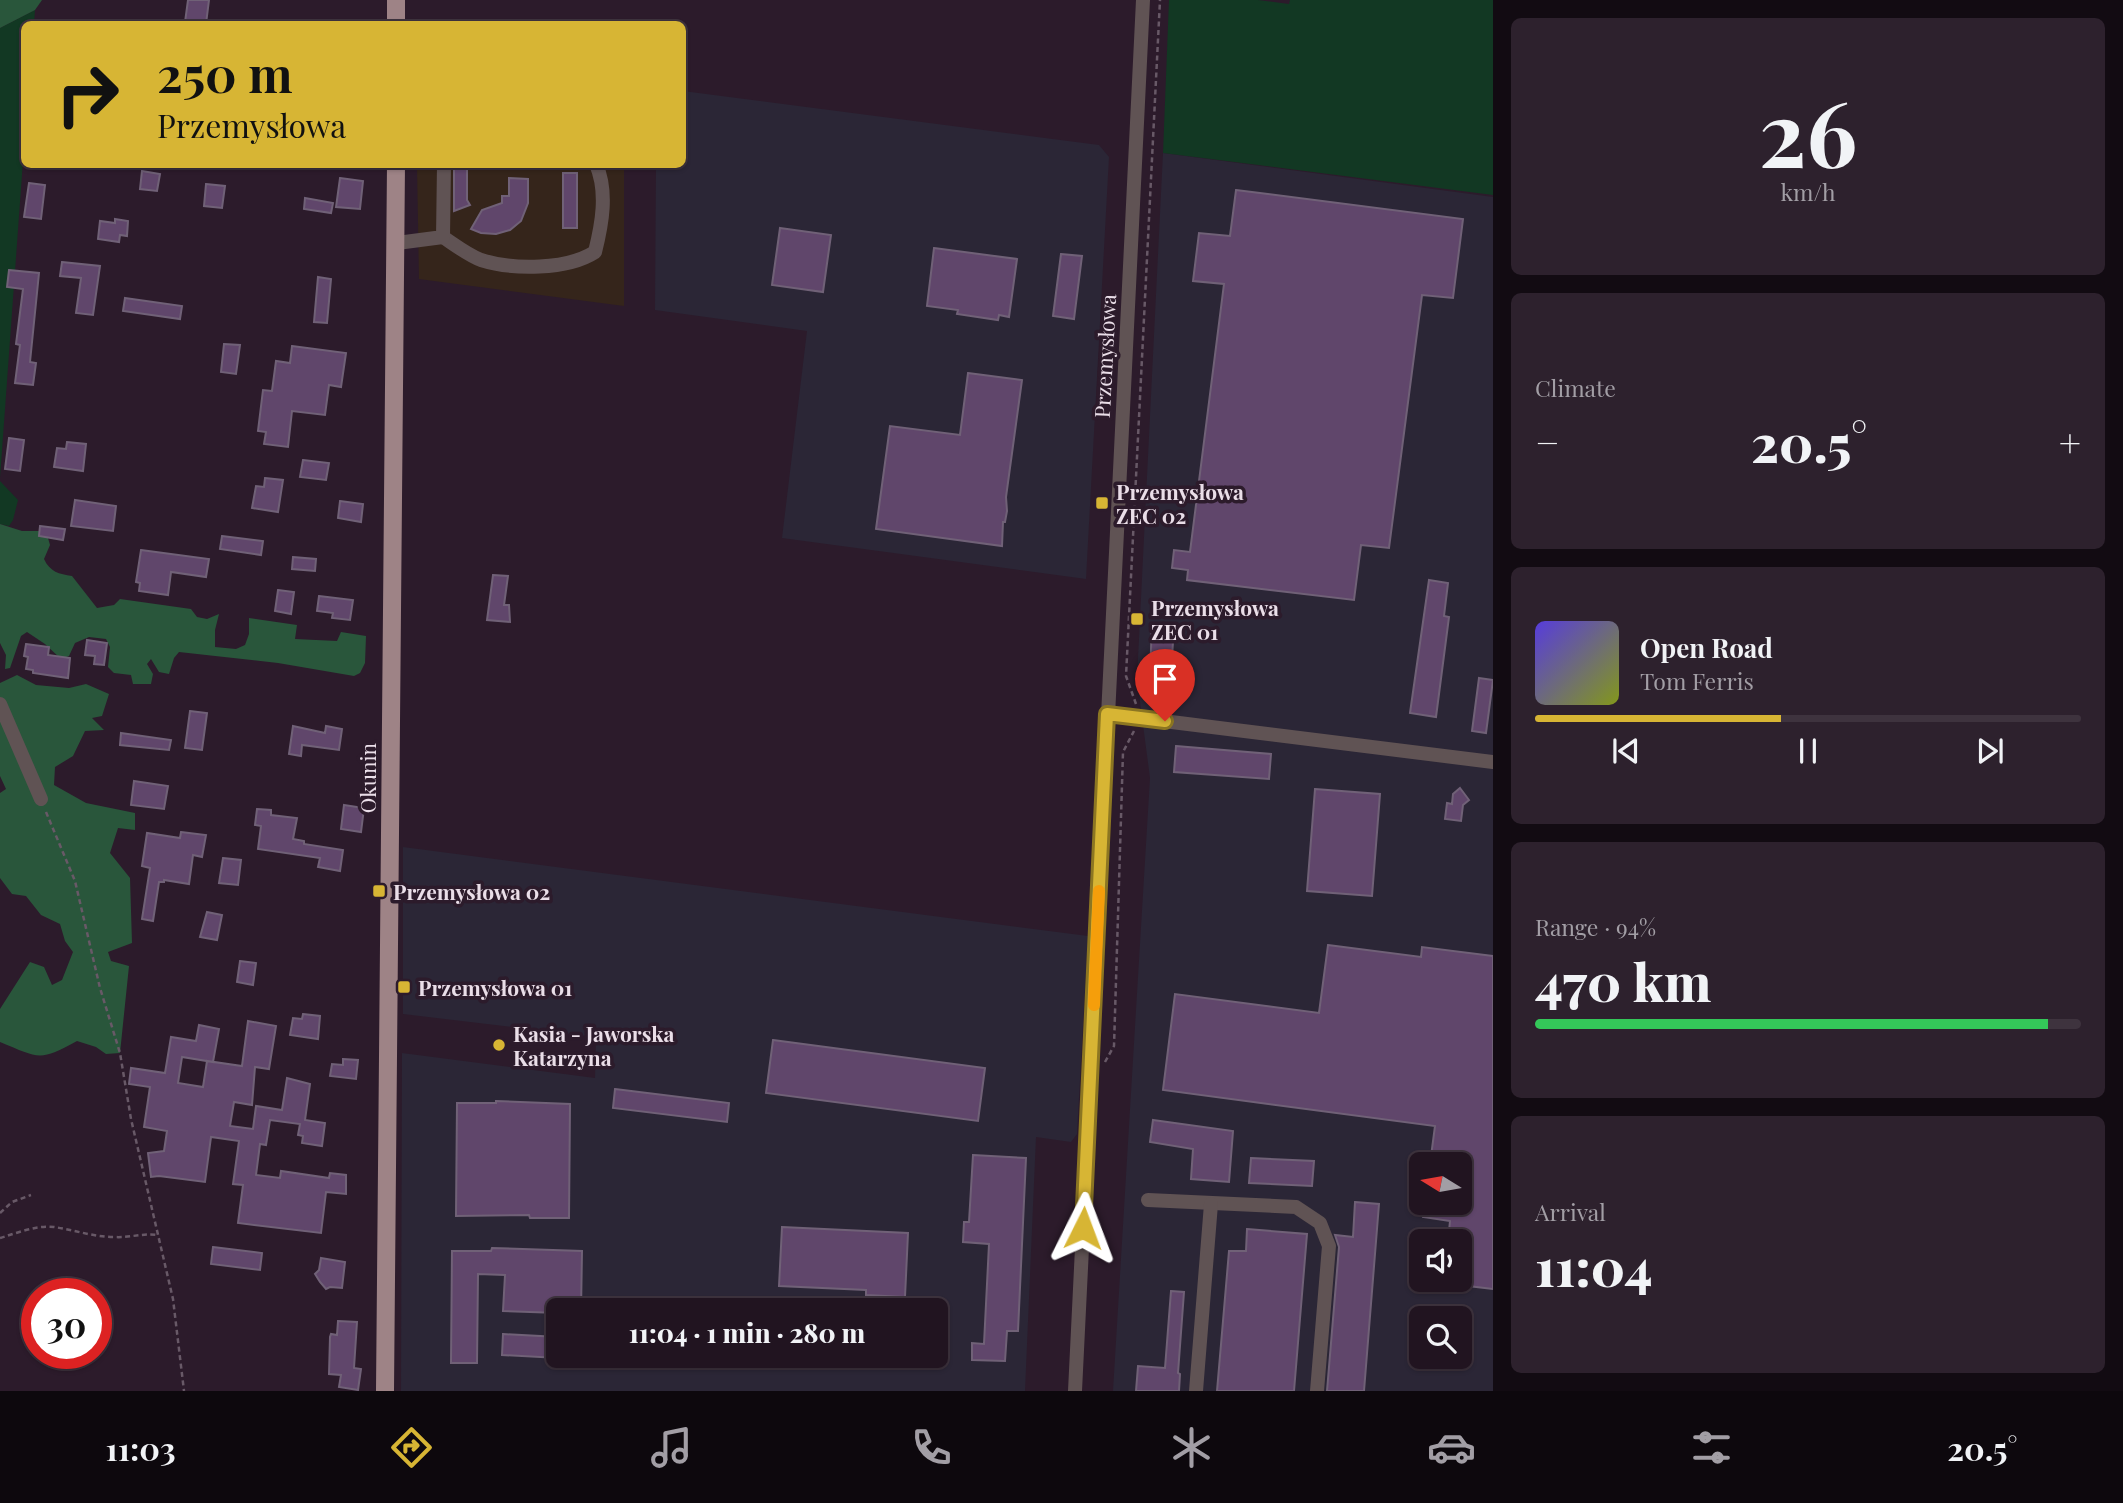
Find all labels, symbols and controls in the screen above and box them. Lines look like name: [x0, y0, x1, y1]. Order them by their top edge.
text: 250 m: [157, 40, 293, 105]
icon: right: [42, 49, 133, 140]
text: 26: [1759, 70, 1857, 191]
text: Przemysłowa: [157, 103, 346, 146]
text: km/h: [1780, 176, 1836, 207]
street label: Przemysłowa: [1087, 293, 1121, 419]
text: Climate: [1535, 372, 1616, 403]
text: 20.5°: [1751, 407, 1867, 476]
text: −: [1535, 416, 1560, 467]
text: +: [2059, 416, 2081, 467]
place label: Przemysłowa ZEC 02: [1116, 477, 1244, 529]
marker: Przemysłowa ZEC 02: [1094, 495, 1110, 511]
place label: Przemysłowa ZEC 01: [1151, 593, 1279, 645]
marker: Przemysłowa ZEC 01: [1129, 611, 1145, 627]
text: Open Road: [1640, 630, 1773, 665]
pin: [1135, 649, 1195, 721]
icon: arrive: [1146, 660, 1184, 698]
text: Tom Ferris: [1640, 665, 1754, 696]
icon: previous: [1607, 732, 1645, 770]
icon: pause: [1789, 732, 1827, 770]
icon: next: [1971, 732, 2009, 770]
street label: Okunin: [353, 742, 381, 813]
place label: Przemysłowa 02: [393, 877, 550, 905]
marker: Przemysłowa 02: [371, 883, 387, 899]
text: Range · 94%: [1535, 911, 1656, 942]
text: 470 km: [1535, 946, 1711, 1015]
place label: Przemysłowa 01: [418, 973, 572, 1001]
marker: Przemysłowa 01: [396, 979, 412, 995]
place label: Kasia - Jaworska Katarzyna: [513, 1019, 675, 1071]
marker: Kasia - Jaworska Katarzyna: [491, 1037, 507, 1053]
north arrow: [1409, 1152, 1472, 1214]
map controls: [1409, 1152, 1472, 1369]
position arrow: [1046, 1191, 1120, 1265]
text: Arrival: [1535, 1196, 1606, 1227]
button: sound: [1409, 1229, 1472, 1292]
text: 11:04: [1535, 1231, 1653, 1300]
speed limit sign: 30: [21, 1278, 112, 1369]
button: search: [1409, 1306, 1472, 1369]
text: 11:04 · 1 min · 280 m: [629, 1315, 865, 1350]
icon: directions: [387, 1423, 436, 1472]
icon: music: [647, 1423, 696, 1472]
icon: phone: [907, 1423, 956, 1472]
icon: climate: [1167, 1423, 1216, 1472]
icon: car: [1427, 1423, 1476, 1472]
icon: filters: [1687, 1423, 1736, 1472]
text: 11:03: [106, 1426, 176, 1469]
text: 20.5°: [1947, 1426, 2017, 1469]

